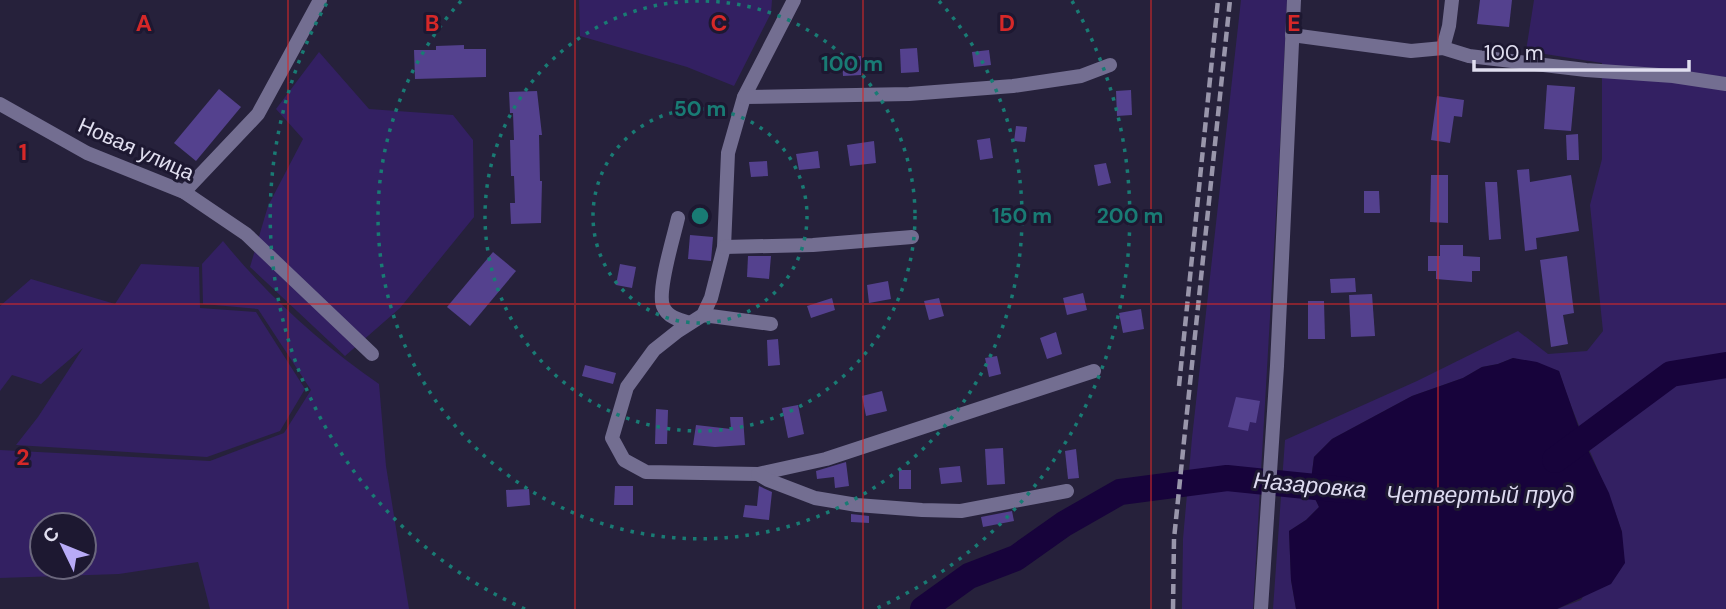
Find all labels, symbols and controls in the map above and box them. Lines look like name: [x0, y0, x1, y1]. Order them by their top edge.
text: A: [136, 8, 152, 38]
text: B: [425, 8, 439, 38]
text: C: [711, 8, 727, 38]
text: D: [999, 8, 1015, 38]
text: E: [1287, 8, 1301, 38]
scale bar: [1474, 28, 1689, 72]
text: 100 m: [1484, 39, 1544, 67]
text: 100 m: [821, 50, 883, 78]
text: 50 m: [674, 95, 726, 123]
street label: Новая улица: [74, 111, 199, 187]
text: 1: [19, 137, 27, 167]
text: 150 m: [992, 202, 1052, 230]
text: 200 m: [1097, 202, 1163, 230]
centre of rings: [688, 204, 712, 228]
text: 2: [16, 442, 30, 472]
water label: Назаровка: [1252, 465, 1368, 505]
water label: Четвертый пруд: [1386, 480, 1574, 510]
north arrow: [28, 511, 98, 581]
text: С: [37, 521, 65, 548]

